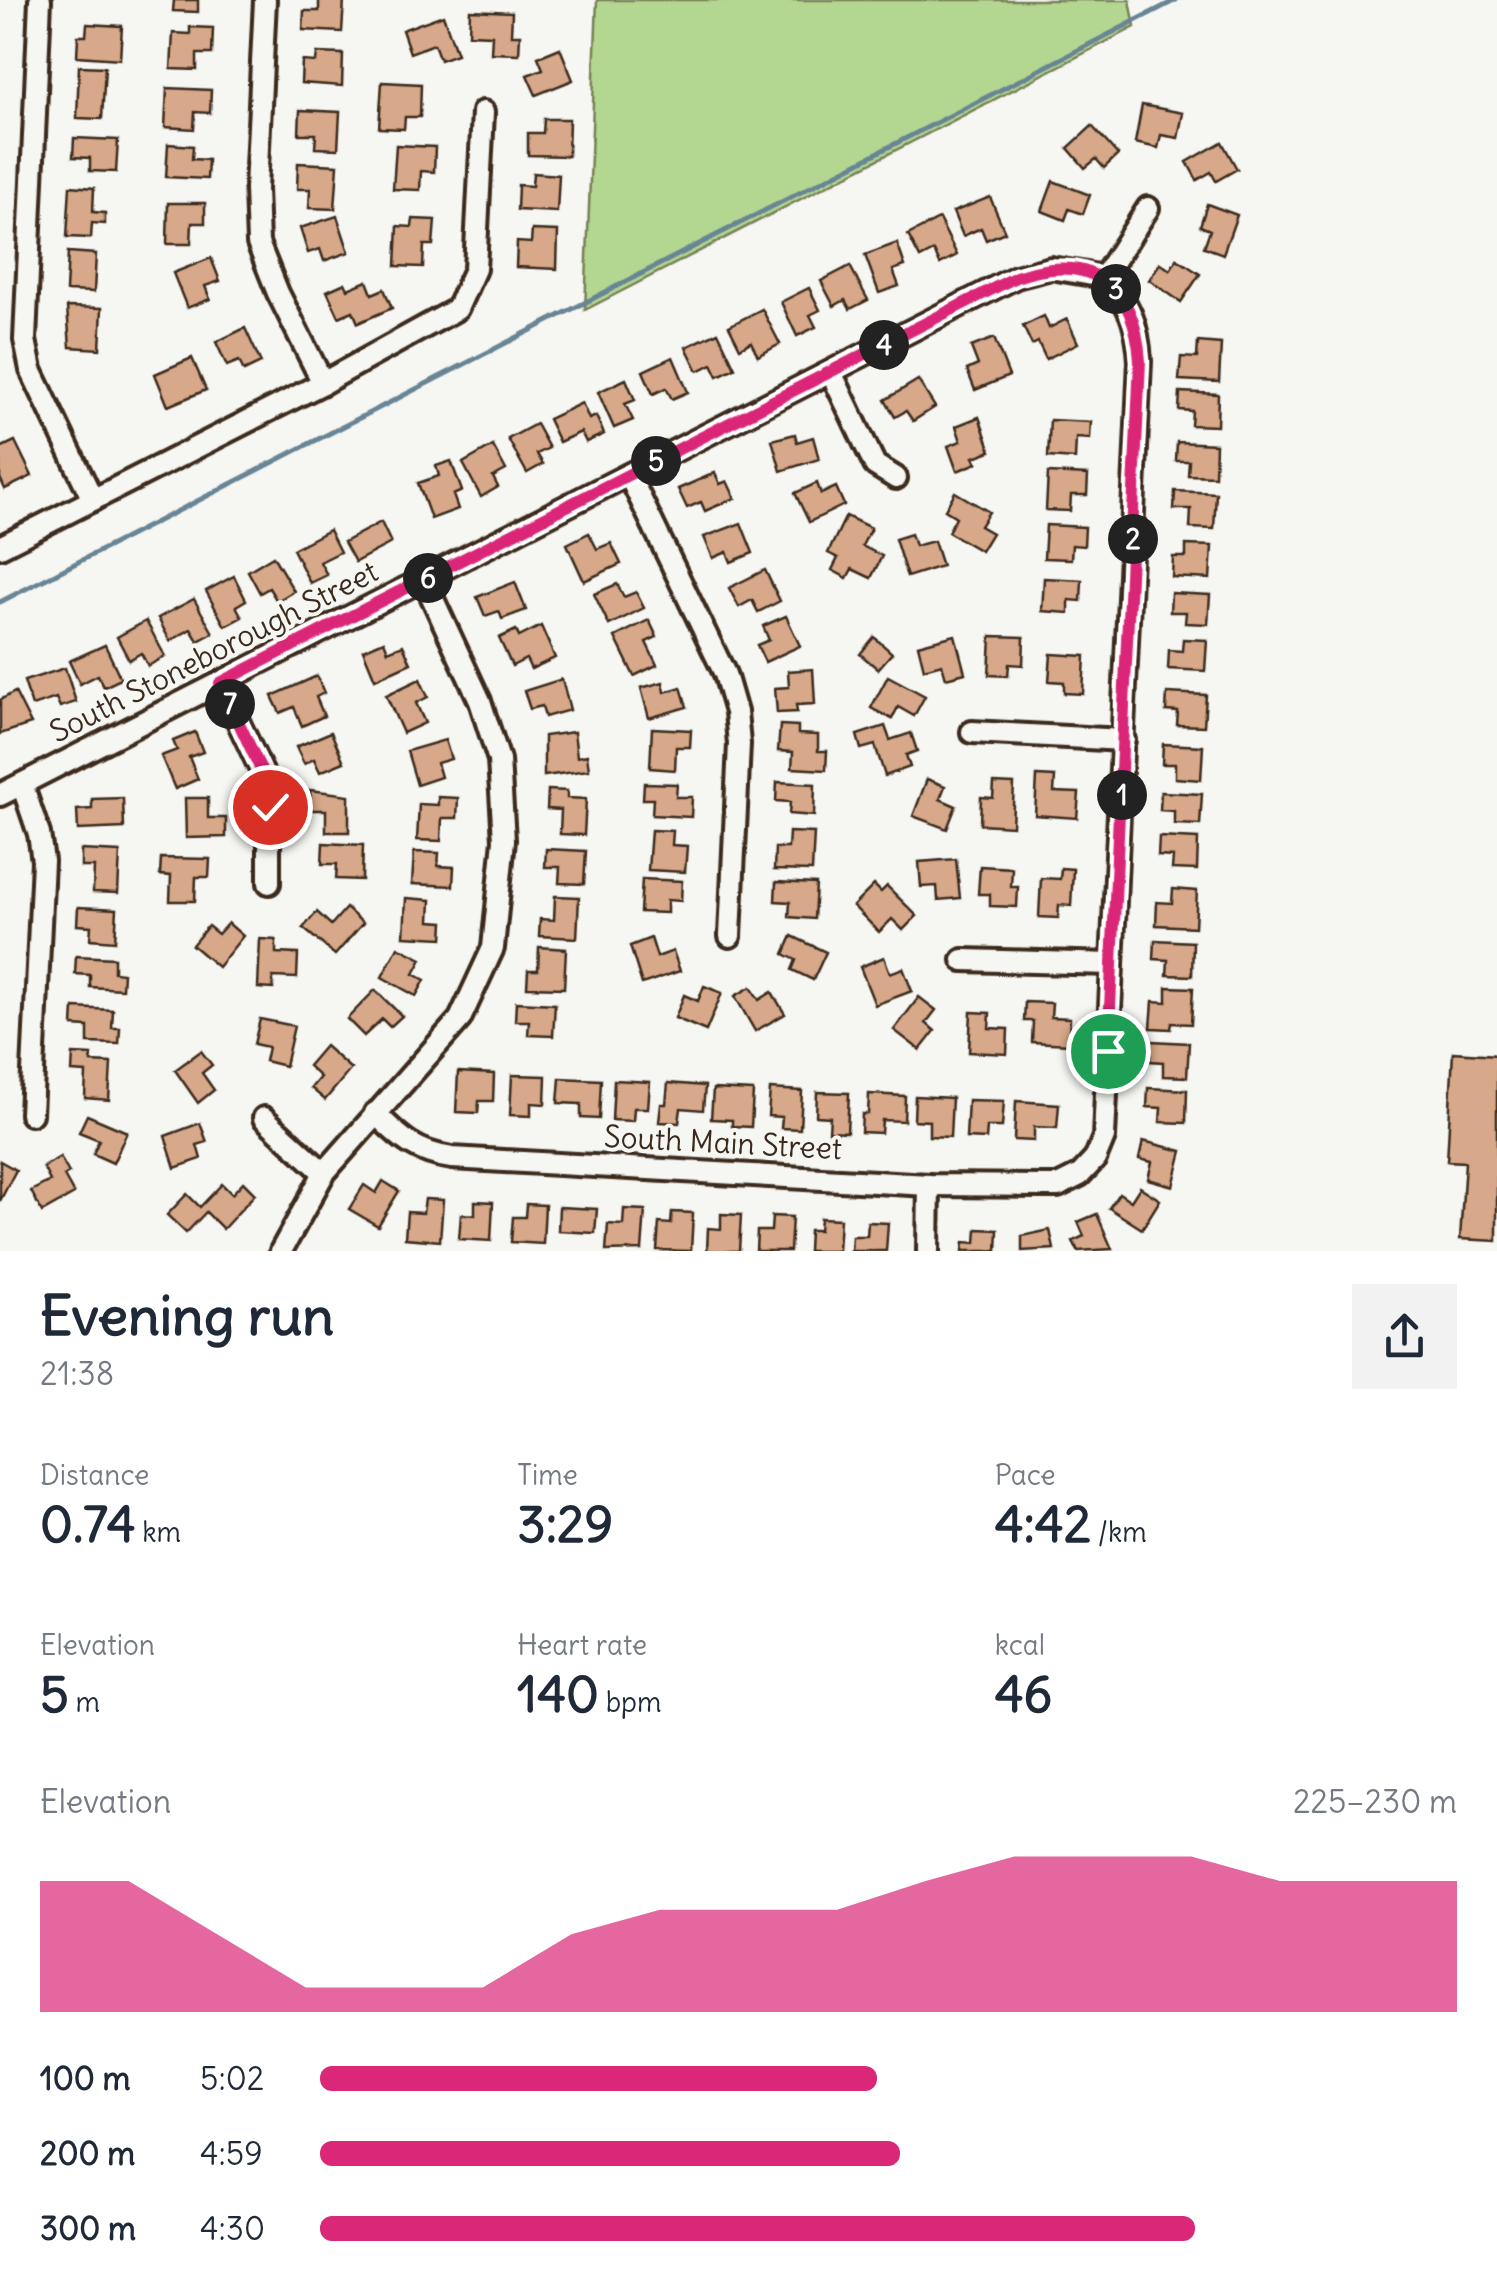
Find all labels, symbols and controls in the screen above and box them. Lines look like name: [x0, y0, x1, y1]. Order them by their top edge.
pin: 3: [1091, 264, 1141, 314]
text: 3: [1108, 271, 1124, 307]
pin: 4: [859, 320, 909, 370]
text: 4: [876, 327, 892, 363]
pin: 5: [631, 436, 681, 486]
text: 5: [648, 443, 664, 479]
pin: 2: [1108, 514, 1158, 564]
text: 2: [1125, 521, 1141, 557]
street label: South Stoneborough Street: [43, 552, 384, 750]
pin: 6: [403, 553, 453, 603]
text: 6: [420, 560, 436, 596]
pin: 7: [205, 679, 255, 729]
text: 7: [223, 686, 237, 722]
pin: [228, 765, 313, 850]
pin: 1: [1097, 770, 1147, 820]
text: 1: [1116, 777, 1128, 813]
icon: check: [243, 780, 298, 835]
pin: [1066, 1009, 1151, 1094]
icon: arrive: [1081, 1024, 1136, 1079]
street label: South Main Street: [603, 1117, 843, 1167]
text: Evening run: [40, 1281, 334, 1350]
button: share: [1352, 1284, 1457, 1389]
text: 21:38: [40, 1353, 114, 1394]
text: Distance: [40, 1457, 149, 1493]
text: Time: [517, 1457, 578, 1493]
text: Pace: [995, 1457, 1056, 1493]
text: 0.74: [40, 1493, 136, 1556]
text: 3:29: [517, 1493, 613, 1556]
text: 4:42: [995, 1493, 1091, 1556]
text: km: [136, 1514, 181, 1550]
text: /km: [1091, 1514, 1147, 1550]
text: Elevation: [40, 1627, 155, 1663]
text: Heart rate: [517, 1627, 647, 1663]
text: kcal: [995, 1627, 1045, 1663]
text: 5: [40, 1663, 69, 1726]
text: 140: [517, 1663, 599, 1726]
text: 46: [995, 1663, 1052, 1726]
text: m: [69, 1684, 100, 1720]
text: bpm: [599, 1684, 662, 1720]
text: Elevation: [40, 1781, 171, 1822]
text: 225–230 m: [1293, 1781, 1457, 1822]
text: 100 m: [40, 2058, 131, 2099]
text: 5:02: [200, 2058, 264, 2099]
text: 200 m: [40, 2133, 135, 2174]
text: 4:59: [200, 2133, 263, 2174]
text: 300 m: [40, 2208, 136, 2249]
text: 4:30: [200, 2208, 265, 2249]

